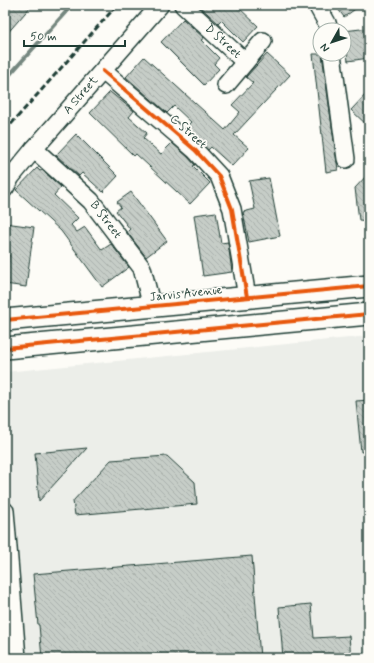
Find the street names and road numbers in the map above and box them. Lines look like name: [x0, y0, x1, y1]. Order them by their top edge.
street label: D Street: [201, 21, 245, 63]
street label: A Street: [60, 73, 102, 118]
street label: C Street: [166, 111, 210, 153]
street label: B Street: [86, 198, 125, 242]
street label: Jarvis Avenue: [149, 282, 224, 306]

